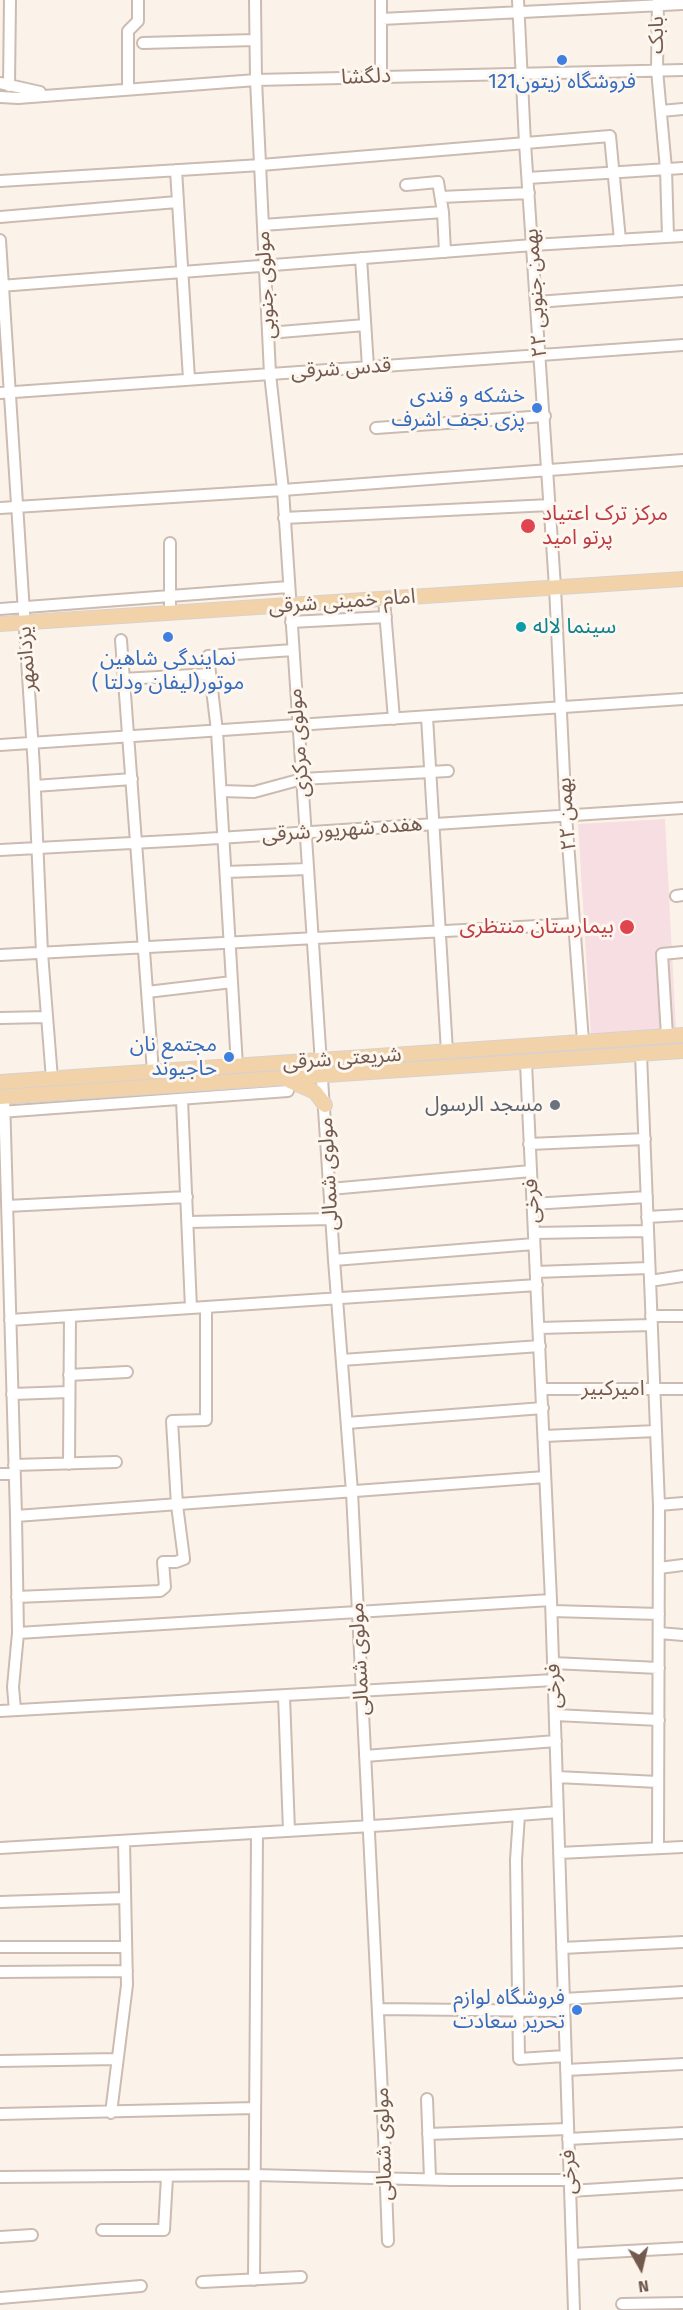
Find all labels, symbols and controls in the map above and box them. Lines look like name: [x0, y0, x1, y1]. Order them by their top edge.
street label: بابک: [644, 16, 670, 54]
marker: فروشگاه زیتون121: [555, 53, 569, 67]
street label: دلگشا: [341, 64, 391, 90]
place label: فروشگاه زیتون121: [488, 69, 636, 95]
street label: ۲۲ بهمن جنوبی: [519, 228, 553, 358]
street label: مولوی جنوبی: [251, 230, 281, 340]
street label: قدس شرقی: [290, 353, 392, 385]
place label: خشکه و قندی پزی نجف اشرف: [391, 383, 525, 433]
marker: خشکه و قندی پزی نجف اشرف: [530, 401, 544, 415]
place label: مرکز ترک اعتیاد پرتو امید: [542, 501, 668, 551]
marker: مرکز ترک اعتیاد پرتو امید: [519, 517, 537, 535]
street label: امام خمینی شرقی: [268, 584, 416, 620]
place label: سینما لاله: [533, 614, 616, 640]
marker: سینما لاله: [514, 620, 528, 634]
street label: یزدانمهر: [12, 625, 42, 693]
marker: نمایندگی شاهین موتور(لیفان ودلتا ): [161, 630, 175, 644]
place label: نمایندگی شاهین موتور(لیفان ودلتا ): [92, 646, 244, 696]
street label: مولوی مرکزی: [283, 688, 315, 798]
street label: ۲۲ بهمن: [552, 777, 582, 851]
street label: هفده شهریور شرقی: [261, 812, 423, 848]
place label: بیمارستان منتظری: [460, 914, 614, 940]
marker: بیمارستان منتظری: [618, 918, 636, 936]
place label: مجتمع نان حاجیوند: [130, 1032, 217, 1082]
street label: شریعتی شرقی: [282, 1042, 402, 1076]
marker: مجتمع نان حاجیوند: [222, 1050, 236, 1064]
place label: مسجد الرسول: [425, 1092, 543, 1118]
marker: مسجد الرسول: [548, 1098, 562, 1112]
street label: مولوی شمالی: [313, 1117, 345, 1231]
street label: فرخی: [518, 1178, 546, 1224]
street label: امیرکبیر: [581, 1376, 645, 1402]
street label: مولوی شمالی: [344, 1602, 376, 1716]
street label: فرخی: [541, 1663, 567, 1709]
place label: فروشگاه لوازم تحریر سعادت: [453, 1985, 565, 2035]
marker: فروشگاه لوازم تحریر سعادت: [570, 2003, 584, 2017]
street label: مولوی شمالی: [369, 2087, 399, 2201]
street label: فرخی: [556, 2149, 582, 2195]
north arrow: [611, 2238, 671, 2298]
text: N: [637, 2276, 650, 2296]

